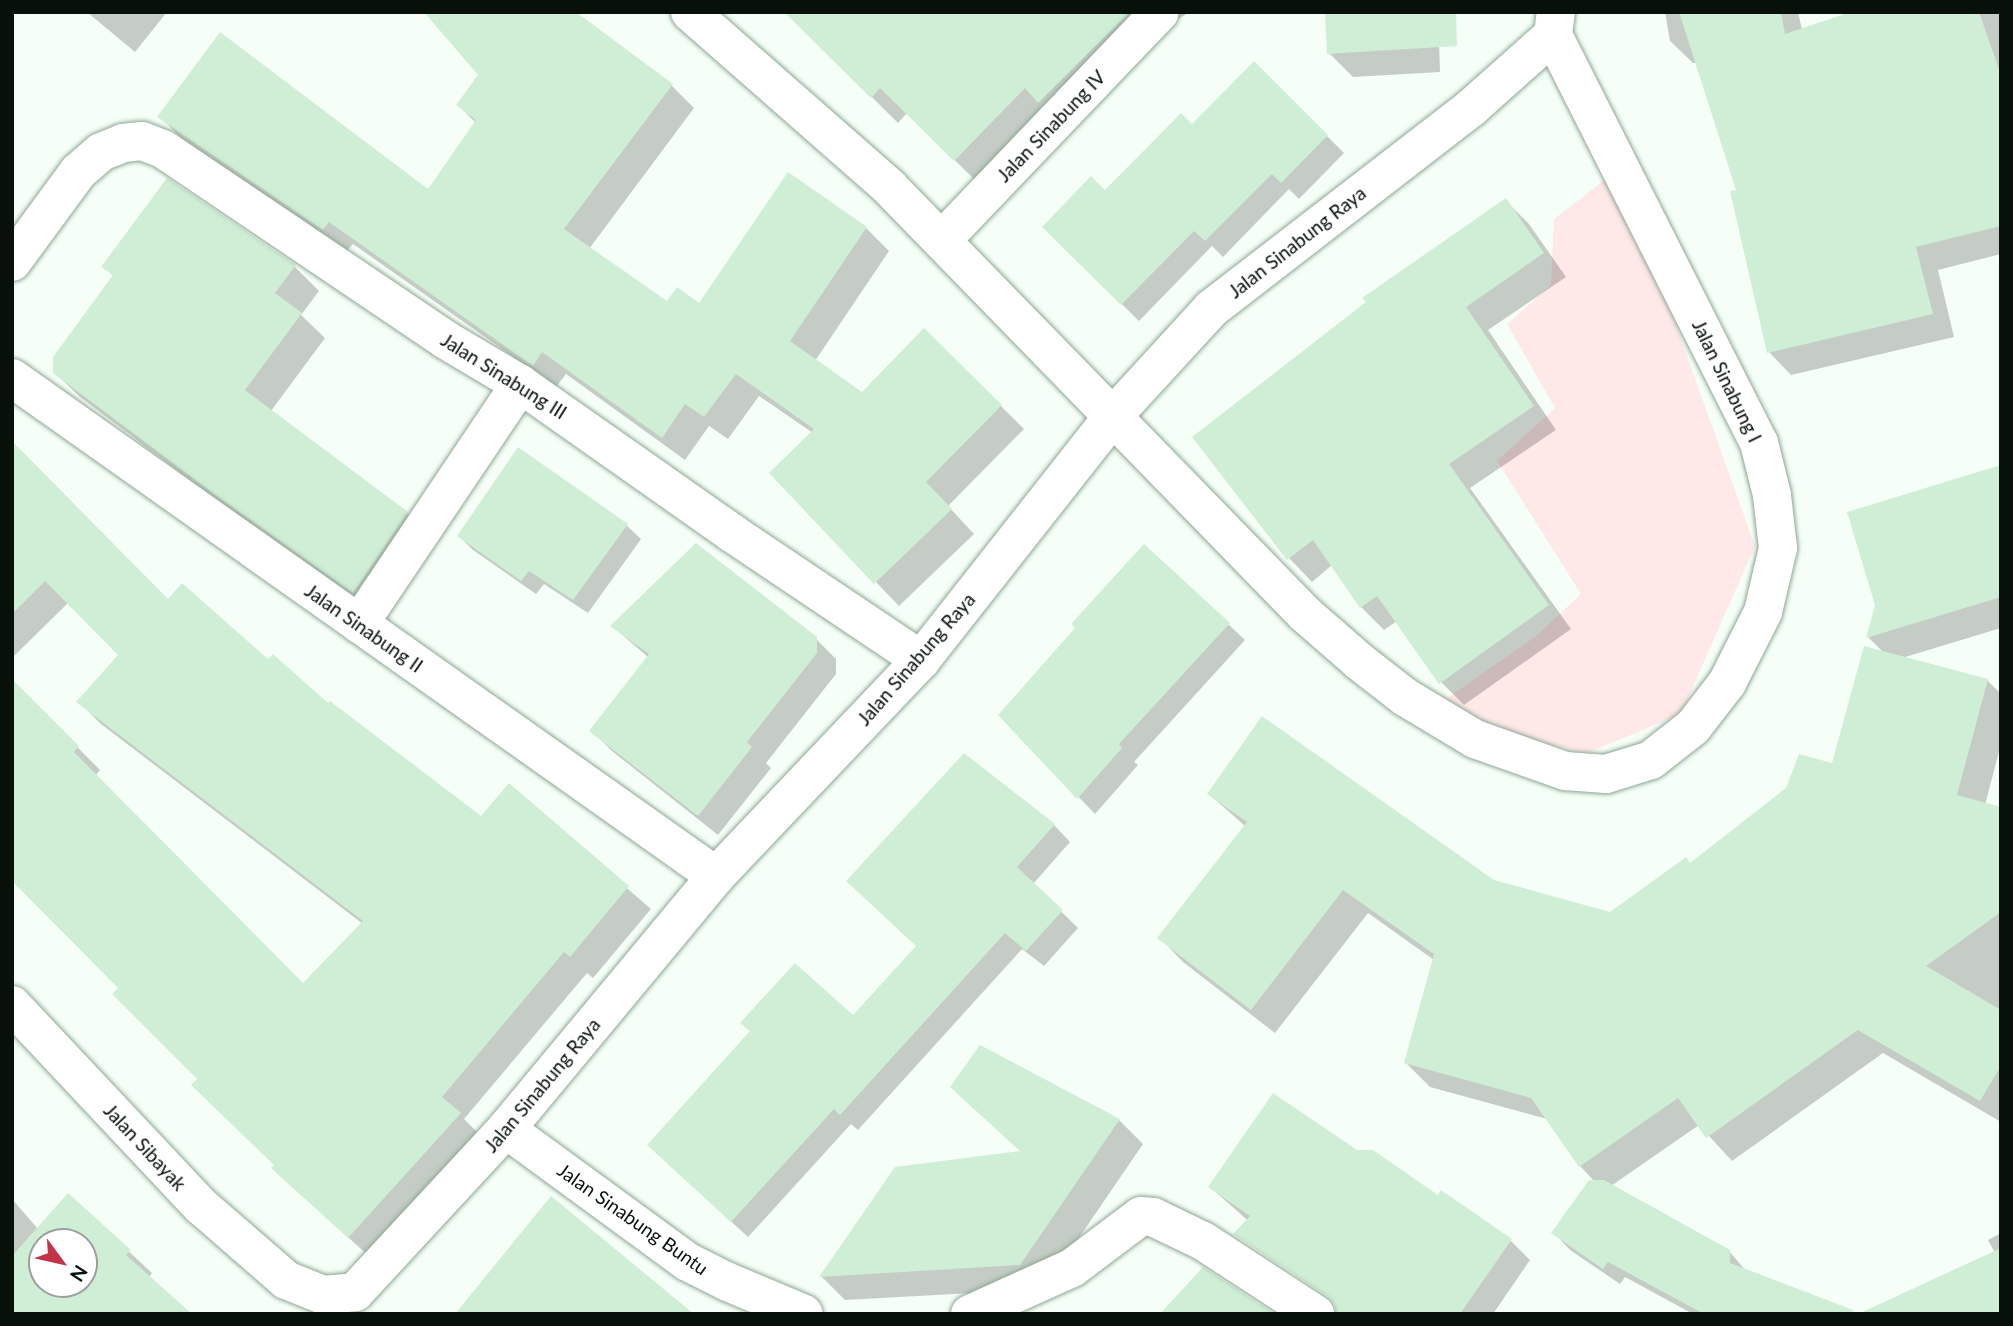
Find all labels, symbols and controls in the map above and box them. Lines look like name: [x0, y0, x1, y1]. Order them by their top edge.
street label: Jalan Sinabung IV: [992, 66, 1110, 186]
street label: Jalan Sinabung Raya: [1224, 181, 1370, 303]
street label: Jalan Sinabung I: [1688, 316, 1766, 446]
street label: Jalan Sinabung III: [437, 328, 571, 424]
street label: Jalan Sinabung II: [301, 579, 427, 677]
street label: Jalan Sinabung Raya: [852, 588, 980, 730]
street label: Jalan Sinabung Raya: [479, 1013, 605, 1157]
street label: Jalan Sibayak: [99, 1099, 191, 1195]
street label: Jalan Sinabung Buntu: [553, 1158, 713, 1280]
north arrow: [28, 1228, 98, 1298]
text: N: [66, 1261, 93, 1286]

